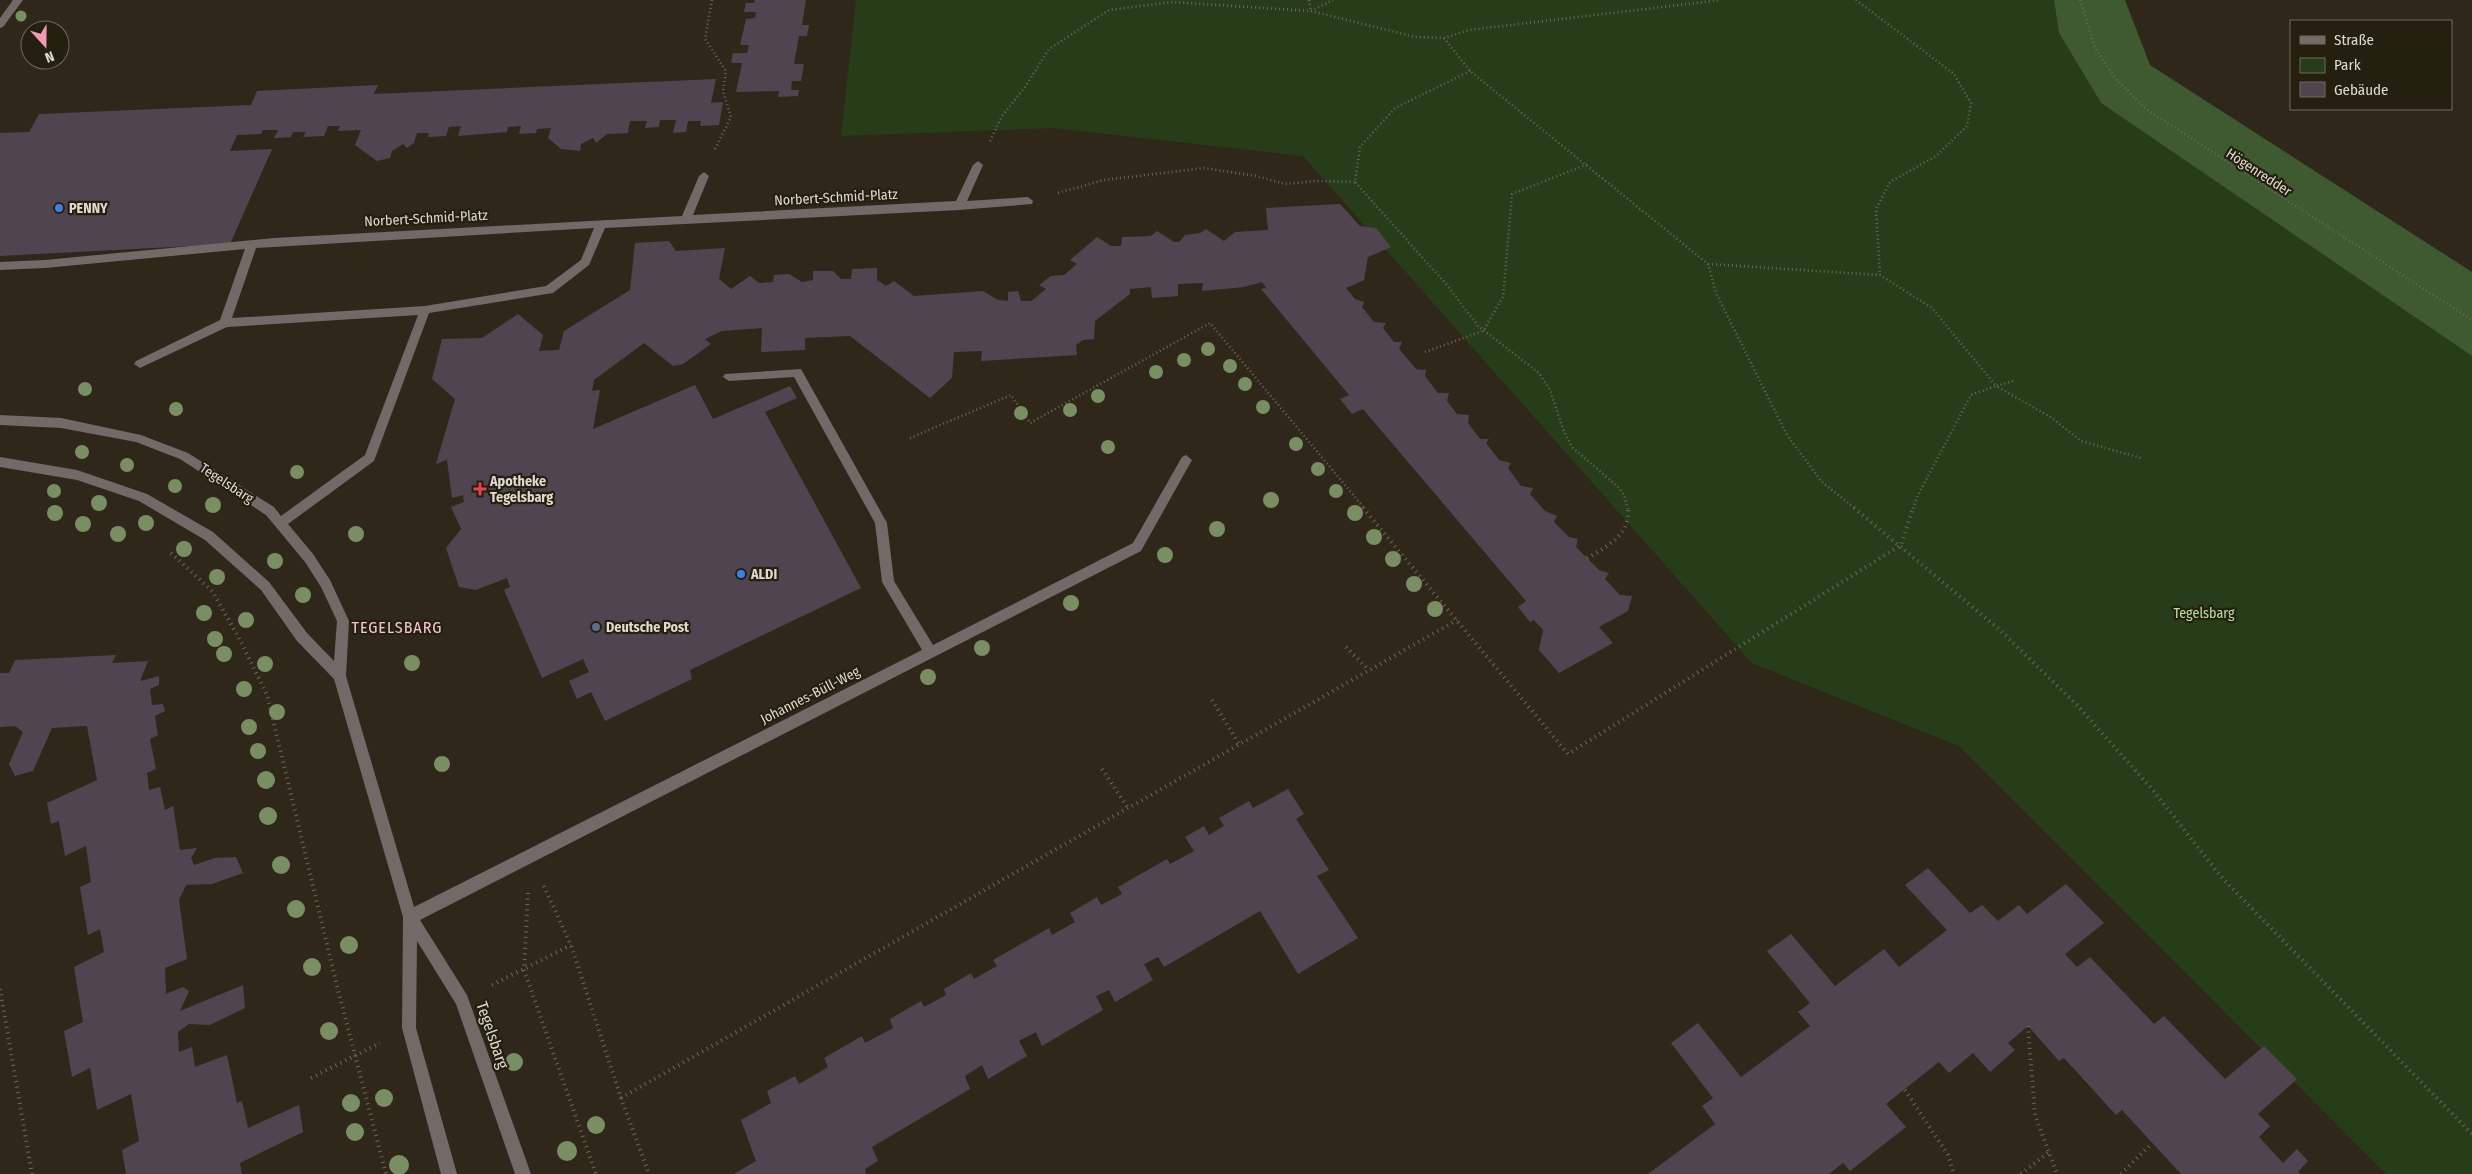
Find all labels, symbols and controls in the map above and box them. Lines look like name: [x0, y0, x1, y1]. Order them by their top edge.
north arrow: [20, 20, 70, 70]
legend: [2290, 20, 2452, 110]
text: Straße: [2334, 31, 2374, 49]
text: N: [43, 47, 56, 66]
text: Park: [2334, 56, 2361, 74]
text: Gebäude: [2334, 81, 2389, 99]
street label: Högenredder: [2223, 145, 2295, 200]
street label: Norbert-Schmid-Platz: [774, 186, 899, 209]
place label: PENNY: [69, 200, 108, 217]
marker: PENNY: [53, 202, 65, 214]
street label: Norbert-Schmid-Platz: [364, 207, 489, 230]
street label: Tegelsbarg: [197, 460, 257, 507]
place label: Apotheke Tegelsbarg: [489, 473, 553, 506]
marker: Apotheke Tegelsbarg: [474, 483, 486, 495]
place label: ALDI: [750, 566, 777, 583]
marker: ALDI: [735, 568, 747, 580]
park label: Tegelsbarg: [2173, 605, 2235, 622]
district label: TEGELSBARG: [351, 618, 443, 637]
place label: Deutsche Post: [606, 619, 690, 636]
marker: Deutsche Post: [590, 621, 602, 633]
street label: Johannes-Büll-Weg: [758, 663, 863, 728]
street label: Tegelsbarg: [472, 999, 513, 1072]

